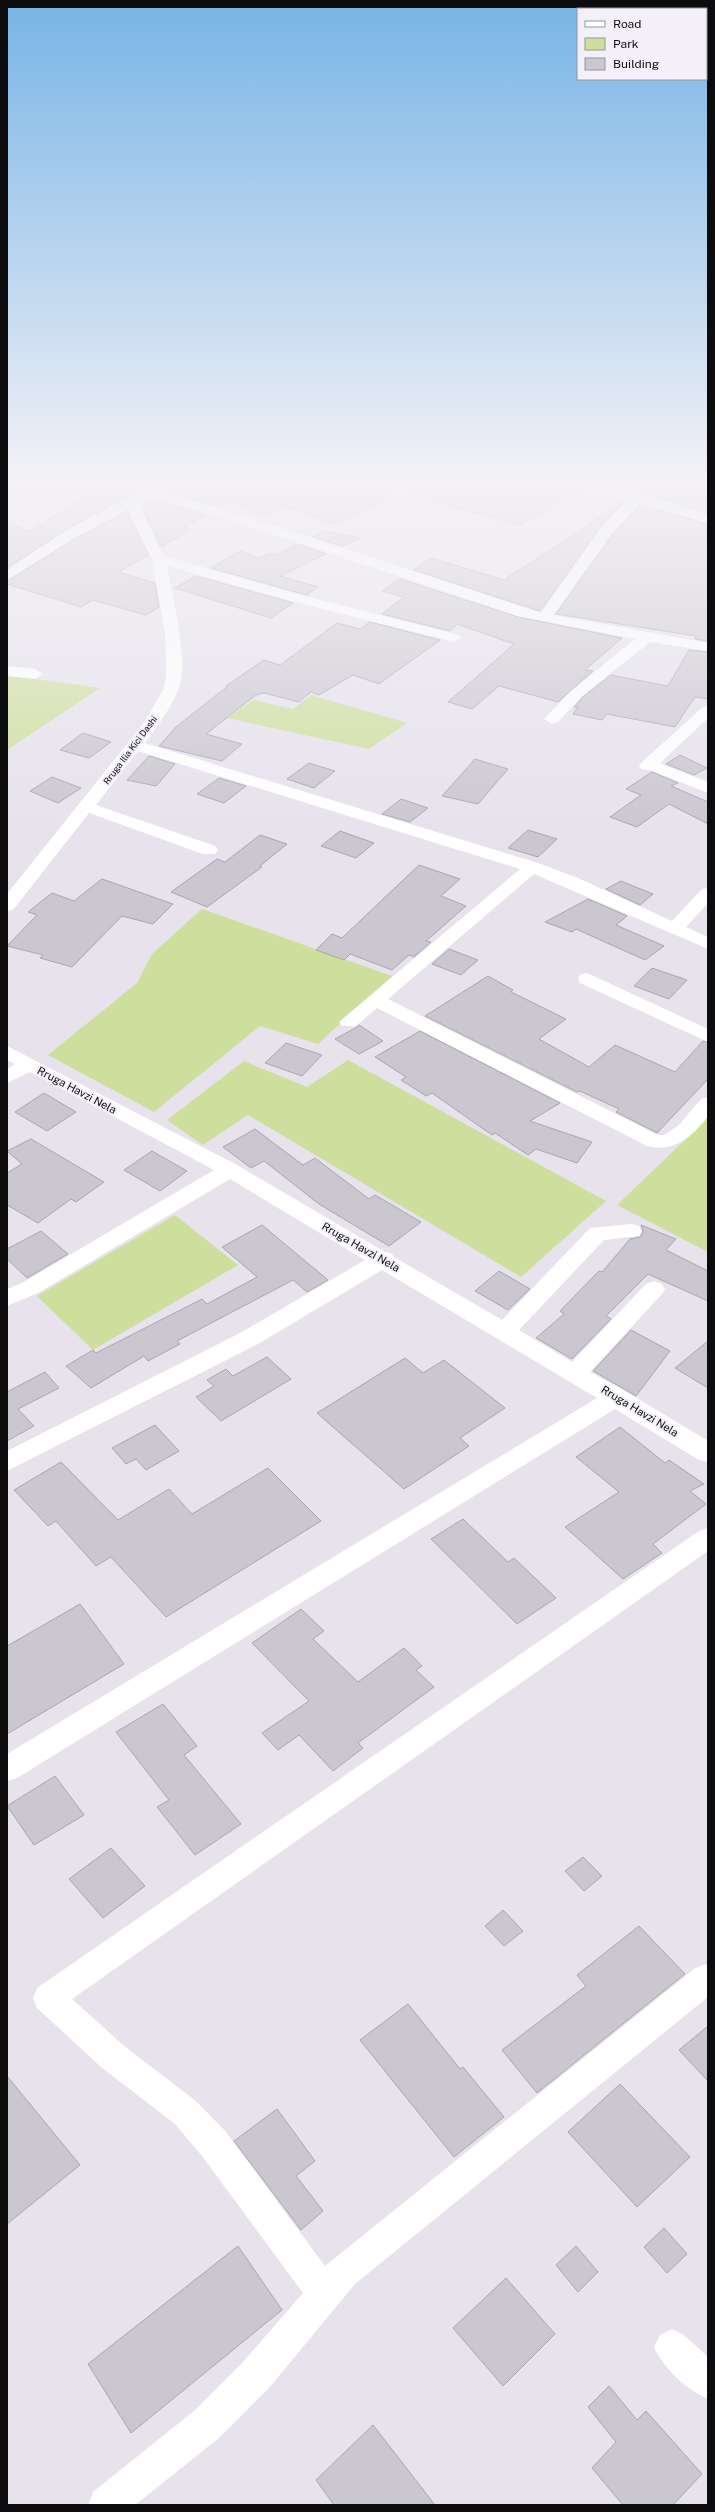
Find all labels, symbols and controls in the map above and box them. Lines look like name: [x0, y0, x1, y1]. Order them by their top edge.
legend: [577, 8, 707, 80]
text: Road: [613, 17, 641, 31]
text: Park: [613, 37, 639, 51]
text: Building: [613, 57, 659, 71]
street label: Rruga Ilia Kici Dashi: [101, 714, 159, 786]
street label: Rruga Havzi Nela: [35, 1064, 119, 1116]
street label: Rruga Havzi Nela: [320, 1220, 402, 1274]
street label: Rruga Havzi Nela: [599, 1383, 681, 1439]

